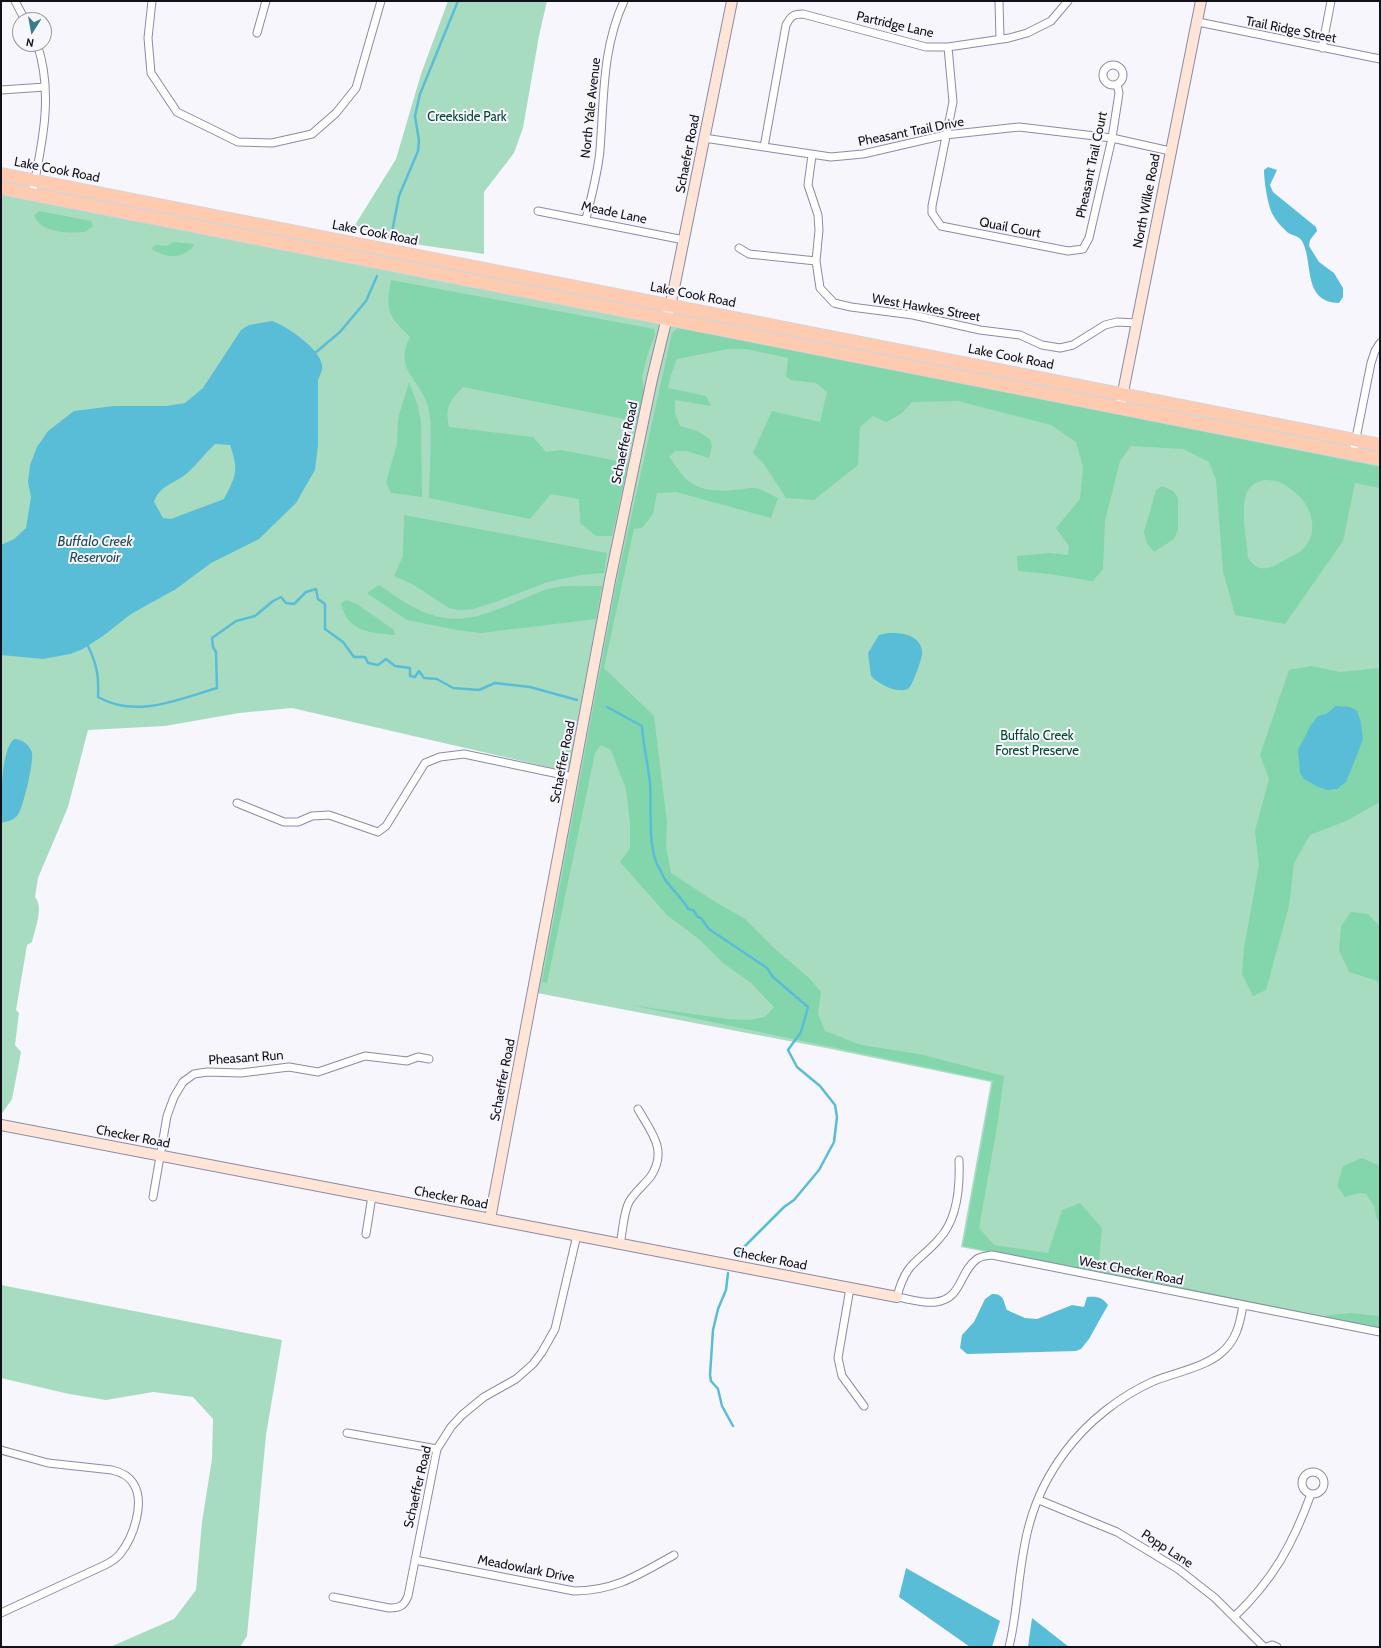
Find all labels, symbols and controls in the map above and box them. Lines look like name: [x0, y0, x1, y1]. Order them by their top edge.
street label: Partridge Lane: [855, 9, 935, 41]
north arrow: [12, 12, 52, 52]
street label: Trail Ridge Street: [1244, 14, 1338, 46]
text: N: [25, 35, 35, 50]
street label: North Yale Avenue: [578, 57, 604, 159]
park label: Creekside Park: [427, 109, 507, 125]
street label: Pheasant Trail Court: [1073, 110, 1111, 220]
street label: Schaefer Road: [673, 113, 703, 195]
street label: Pheasant Trail Drive: [857, 114, 965, 150]
street label: North Wilke Road: [1130, 152, 1164, 250]
street label: Lake Cook Road: [13, 154, 101, 186]
street label: Meade Lane: [580, 198, 648, 228]
street label: Quail Court: [978, 214, 1042, 242]
street label: Lake Cook Road: [331, 217, 419, 249]
street label: Lake Cook Road: [649, 279, 737, 311]
street label: West Hawkes Street: [871, 291, 981, 325]
street label: Lake Cook Road: [967, 341, 1055, 373]
street label: Schaeffer Road: [609, 400, 641, 486]
water label: Buffalo Creek Reservoir: [58, 534, 132, 566]
street label: Schaeffer Road: [547, 719, 579, 805]
park label: Buffalo Creek Forest Preserve: [995, 728, 1079, 759]
street label: Schaeffer Road: [487, 1037, 519, 1123]
street label: Pheasant Run: [208, 1048, 284, 1068]
street label: Checker Road: [95, 1122, 171, 1152]
street label: Checker Road: [413, 1183, 489, 1213]
street label: Checker Road: [732, 1244, 808, 1274]
street label: West Checker Road: [1077, 1253, 1185, 1289]
street label: Schaeffer Road: [401, 1444, 435, 1530]
street label: Popp Lane: [1138, 1527, 1196, 1571]
street label: Meadowlark Drive: [476, 1552, 576, 1586]

